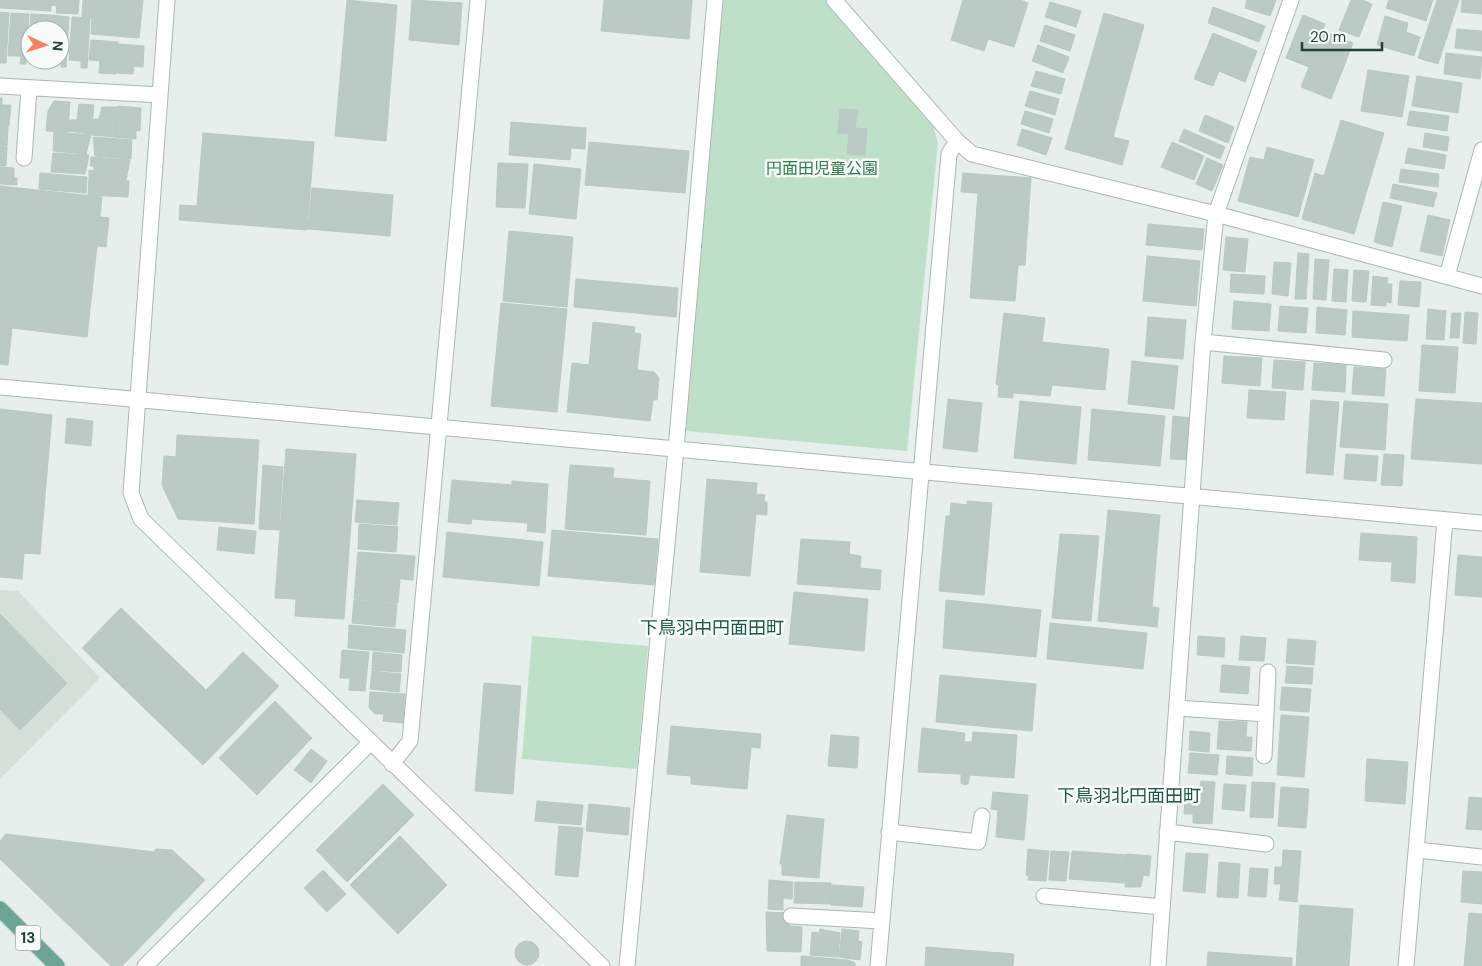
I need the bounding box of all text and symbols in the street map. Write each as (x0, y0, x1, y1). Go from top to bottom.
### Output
north arrow (20, 20, 70, 70)
scale bar (1302, 20, 1382, 52)
text: 20 m (1310, 27, 1346, 47)
text: N (49, 40, 67, 52)
park label: 円面田児童公園 (766, 158, 878, 179)
district label: 下鳥羽中円面田町 (640, 616, 784, 640)
district label: 下鳥羽北円面田町 (1057, 784, 1201, 808)
road number: 13 (15, 926, 40, 950)

